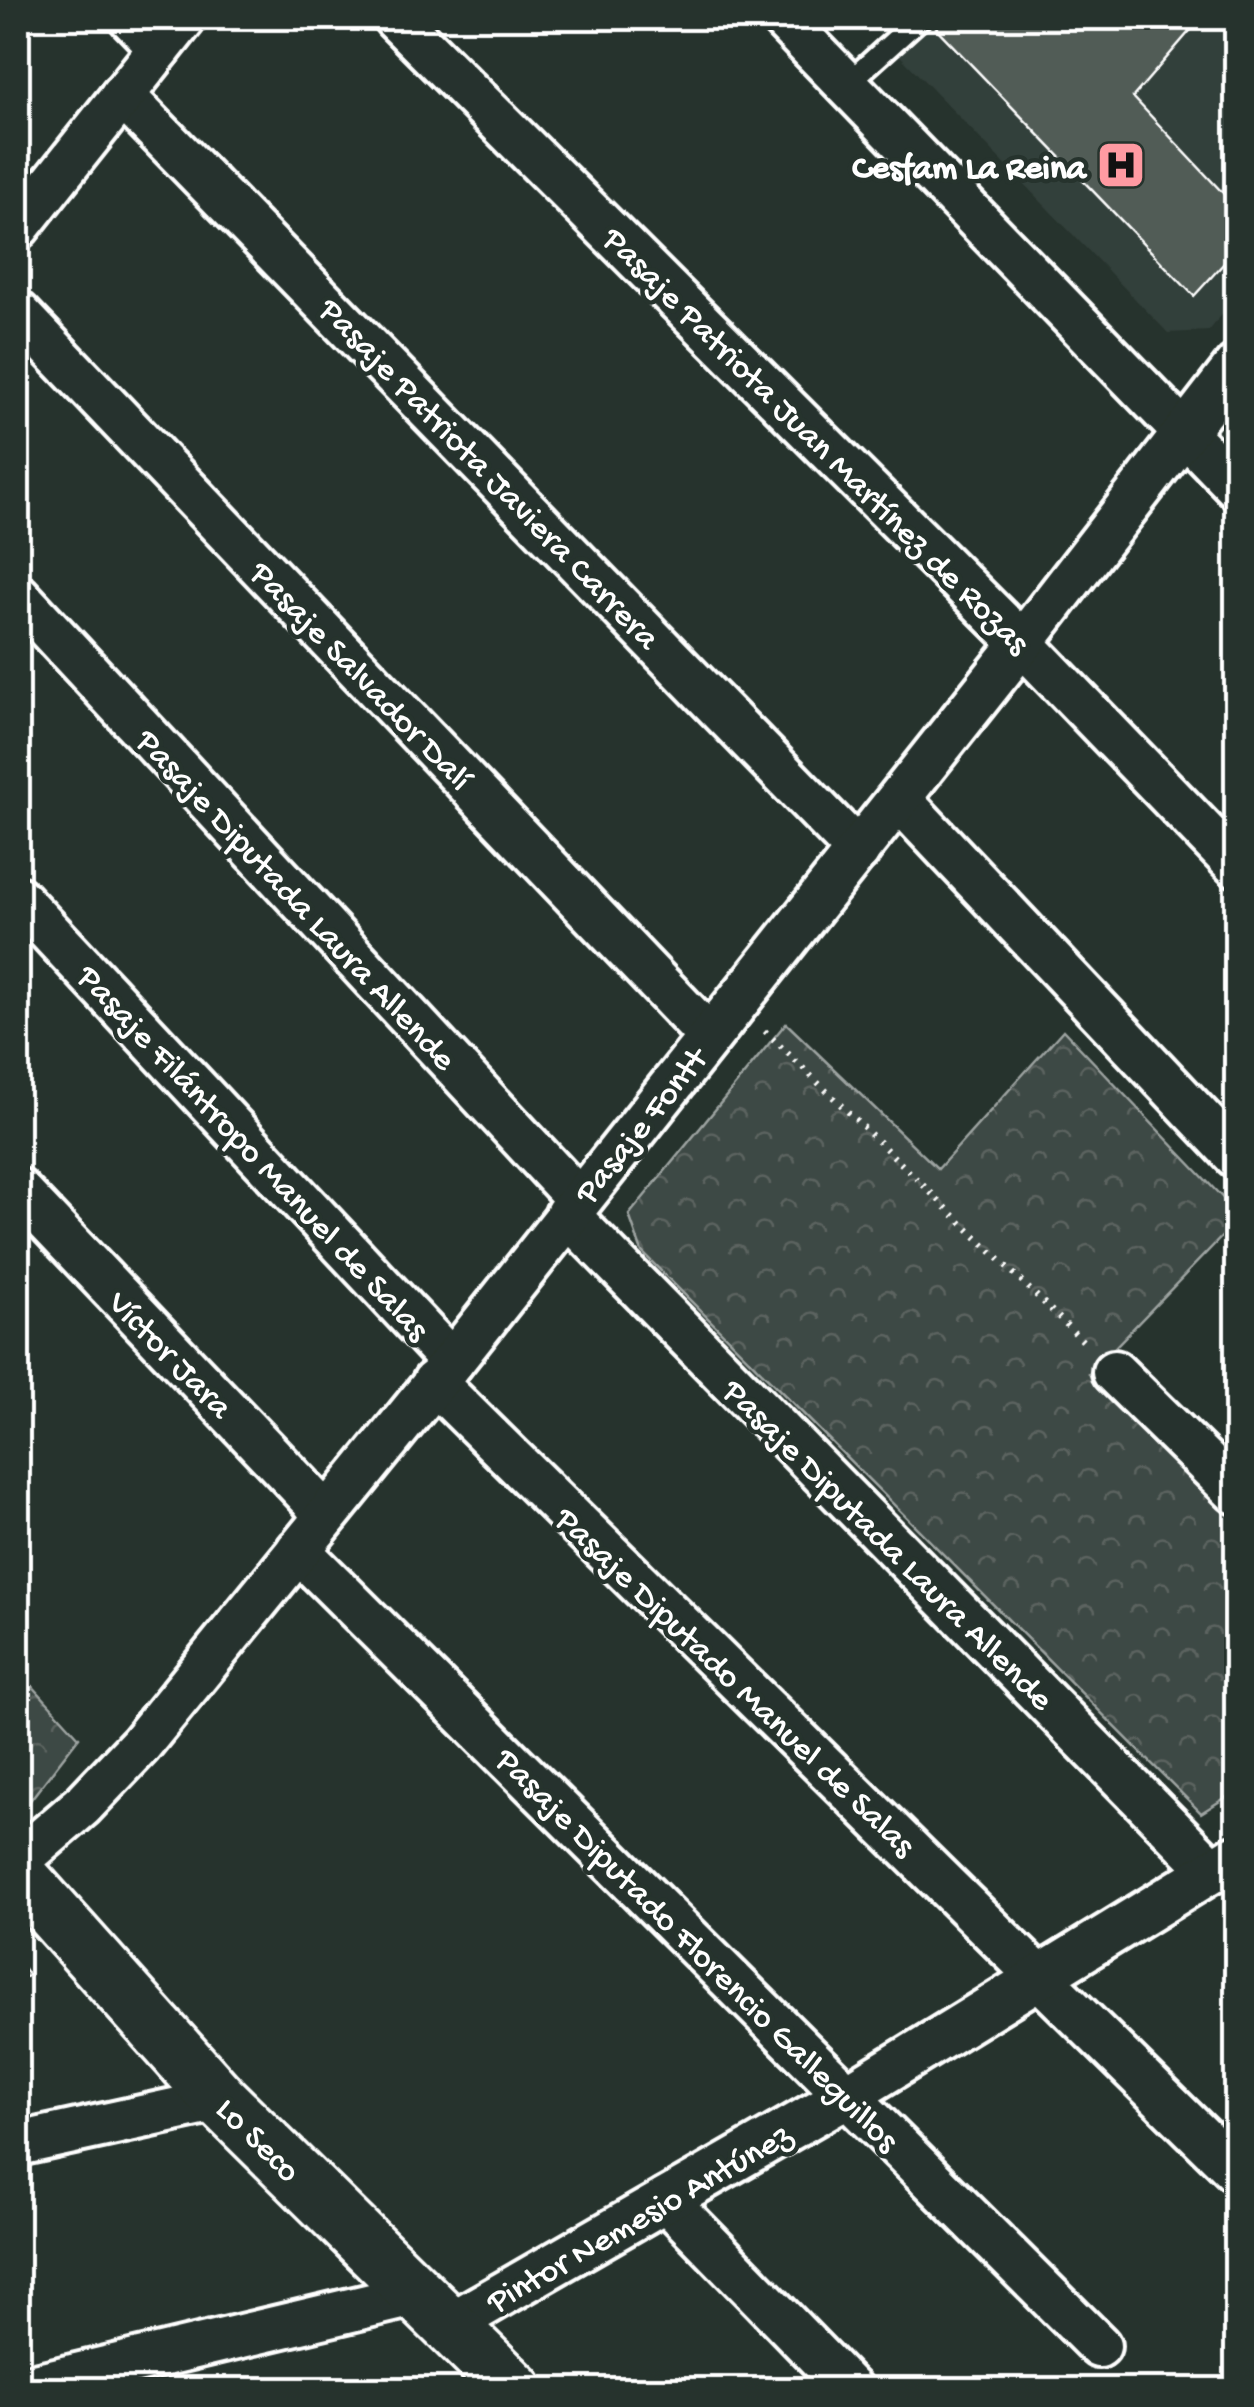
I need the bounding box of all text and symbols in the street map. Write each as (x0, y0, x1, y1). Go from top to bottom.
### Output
hospital icon: Cesfam La Reina (1095, 139, 1147, 191)
place label: Cesfam La Reina (852, 150, 1088, 191)
street label: Pasaje Patriota Juan Martínez de Rozas (591, 220, 1037, 666)
street label: Pasaje Patriota Javiera Carrera (307, 291, 667, 661)
street label: Pasaje Salvador Dalí (238, 554, 480, 802)
street label: Pasaje Diputada Laura Allende (124, 722, 464, 1082)
street label: Pasaje Filántropo Manuel de Salas (65, 958, 437, 1352)
street label: Pasaje Fontt (567, 1039, 720, 1215)
street label: Víctor Jara (96, 1284, 240, 1430)
street label: Pasaje Diputada Laura Allende (711, 1372, 1061, 1722)
street label: Pasaje Diputado Manuel de Salas (544, 1500, 923, 1868)
street label: Pasaje Diputado Florencio Galleguillos (484, 1741, 906, 2163)
street label: Lo Seco (205, 2091, 307, 2193)
street label: Pintor Nemesio Antúnez (480, 2116, 802, 2325)

